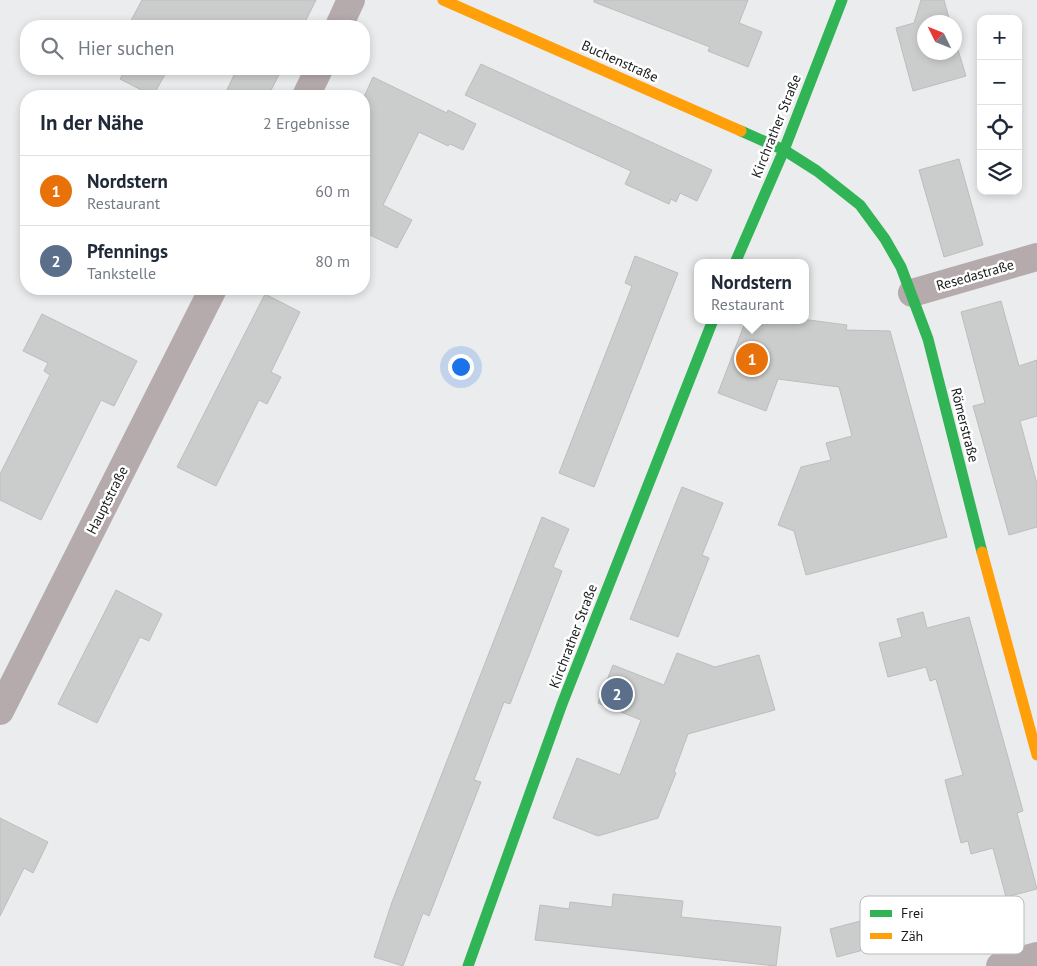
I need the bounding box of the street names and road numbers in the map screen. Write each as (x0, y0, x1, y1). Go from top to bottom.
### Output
street label: Buchenstraße (579, 36, 661, 86)
street label: Kirchrather Straße (747, 72, 805, 180)
street label: Resedastraße (934, 255, 1016, 295)
street label: Römerstraße (947, 386, 983, 464)
street label: Hauptstraße (82, 463, 132, 537)
street label: Kirchrather Straße (545, 581, 601, 691)

